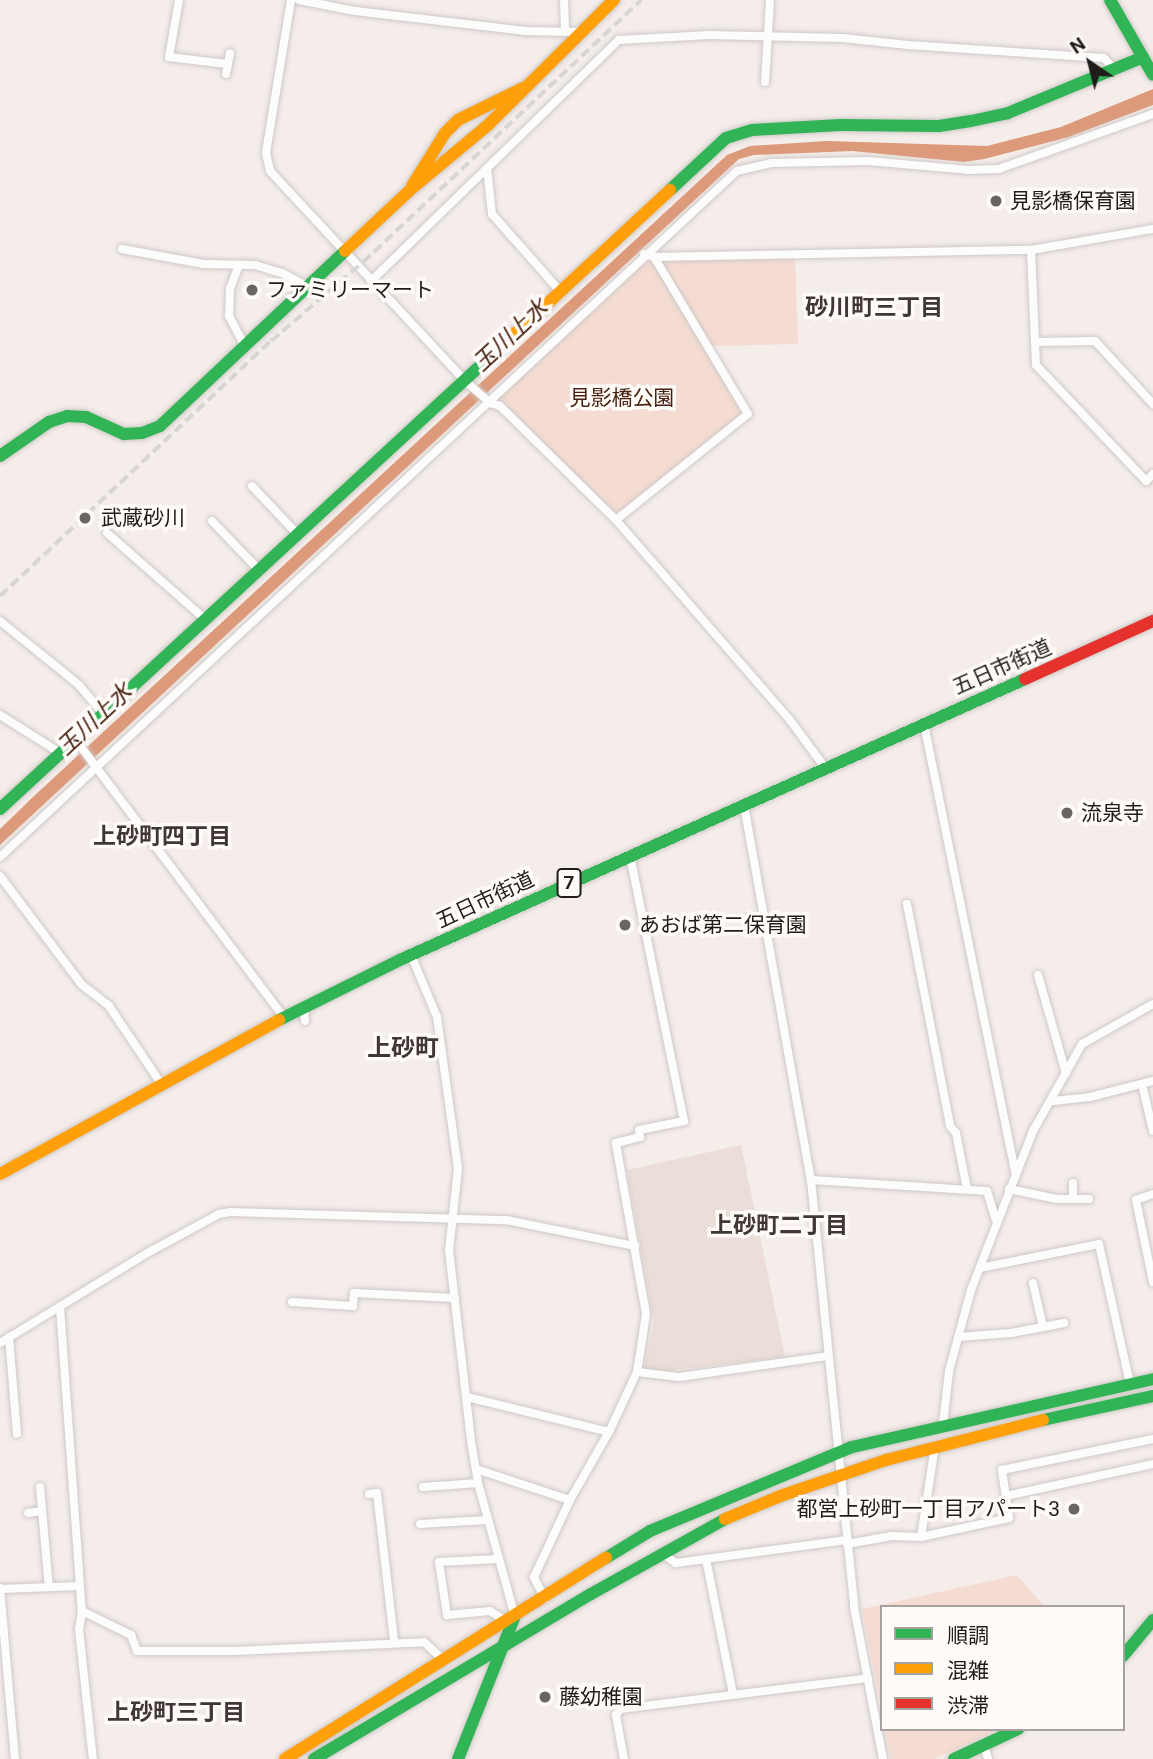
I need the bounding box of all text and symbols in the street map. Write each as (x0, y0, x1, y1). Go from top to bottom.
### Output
north arrow (1055, 28, 1125, 98)
text: N (1066, 32, 1090, 59)
place label: 見影橋保育園 (1010, 188, 1136, 214)
marker: 見影橋保育園 (988, 193, 1004, 209)
place label: ファミリーマート (266, 277, 434, 303)
marker: ファミリーマート (244, 282, 260, 298)
district label: 砂川町三丁目 (805, 294, 943, 322)
water label: 玉川上水 (468, 295, 554, 377)
park label: 見影橋公園 (570, 385, 674, 411)
place label: 武蔵砂川 (101, 505, 185, 531)
marker: 武蔵砂川 (75, 508, 95, 528)
street label: 五日市街道 (949, 634, 1055, 700)
water label: 玉川上水 (52, 679, 138, 761)
place label: 流泉寺 (1081, 800, 1144, 826)
marker: 流泉寺 (1059, 805, 1075, 821)
district label: 上砂町四丁目 (93, 823, 231, 851)
street label: 五日市街道 (432, 866, 538, 934)
road number: 7 (555, 868, 583, 898)
place label: あおば第二保育園 (639, 912, 807, 938)
marker: あおば第二保育園 (617, 917, 633, 933)
district label: 上砂町 (367, 1035, 439, 1063)
district label: 上砂町二丁目 (710, 1212, 848, 1240)
place label: 都営上砂町一丁目アパート3 (796, 1496, 1060, 1522)
marker: 都営上砂町一丁目アパート3 (1066, 1501, 1082, 1517)
legend (880, 1605, 1125, 1731)
text: 順調 (947, 1624, 989, 1648)
text: 混雑 (947, 1659, 989, 1683)
place label: 藤幼稚園 (559, 1684, 643, 1710)
marker: 藤幼稚園 (537, 1689, 553, 1705)
text: 渋滞 (947, 1694, 989, 1718)
district label: 上砂町三丁目 (107, 1699, 245, 1727)

